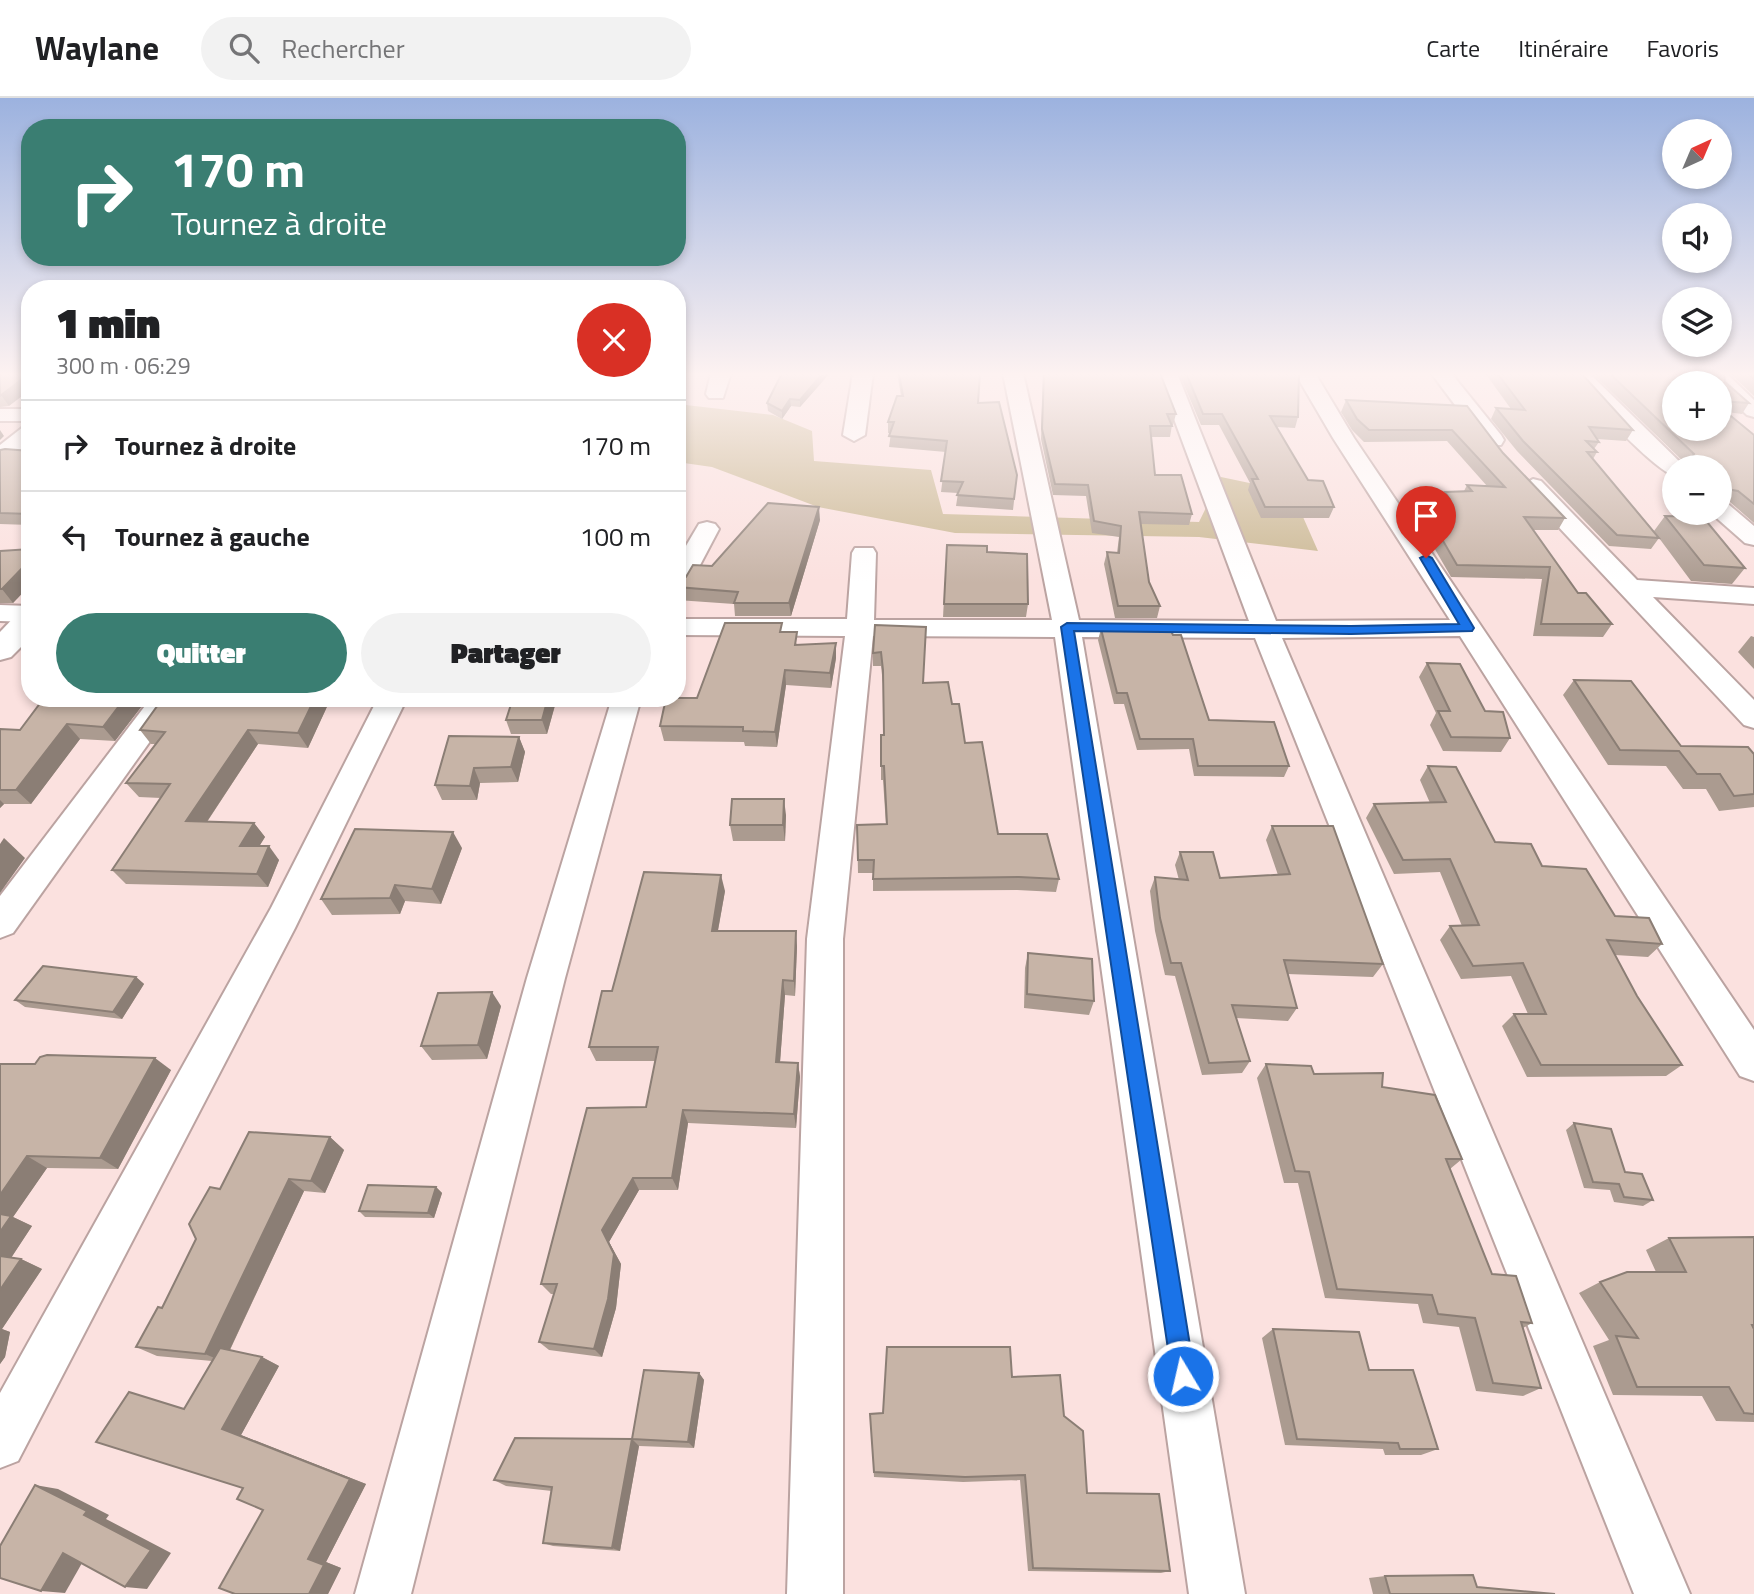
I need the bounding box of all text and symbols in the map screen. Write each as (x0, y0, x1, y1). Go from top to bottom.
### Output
search box (201, 17, 691, 80)
text: Waylane (35, 23, 159, 73)
icon: search (225, 29, 263, 67)
text: Rechercher (281, 29, 405, 68)
text: Carte (1426, 30, 1480, 66)
text: Itinéraire (1518, 30, 1609, 66)
text: Favoris (1647, 30, 1719, 66)
north arrow (1662, 119, 1732, 189)
map controls (1662, 119, 1732, 525)
text: 170 m (171, 131, 305, 206)
icon: right (56, 147, 147, 238)
text: Tournez à droite (171, 199, 387, 247)
button: sound (1662, 203, 1732, 273)
button: layers (1662, 287, 1732, 357)
text: 1 min (56, 290, 160, 354)
button: close (577, 303, 651, 377)
text: 300 m · 06:29 (56, 348, 191, 383)
button: + (1662, 371, 1732, 441)
text: Tournez à droite (115, 426, 296, 465)
text: 170 m (580, 426, 651, 465)
icon: right (56, 427, 94, 465)
button: − (1662, 455, 1732, 525)
pin (1396, 486, 1456, 558)
icon: arrive (1407, 497, 1445, 535)
text: Tournez à gauche (115, 517, 310, 556)
text: 100 m (580, 517, 651, 556)
icon: left (56, 518, 94, 556)
button: Quitter (56, 613, 347, 693)
button: Partager (361, 613, 651, 693)
position arrow (1146, 1339, 1220, 1413)

